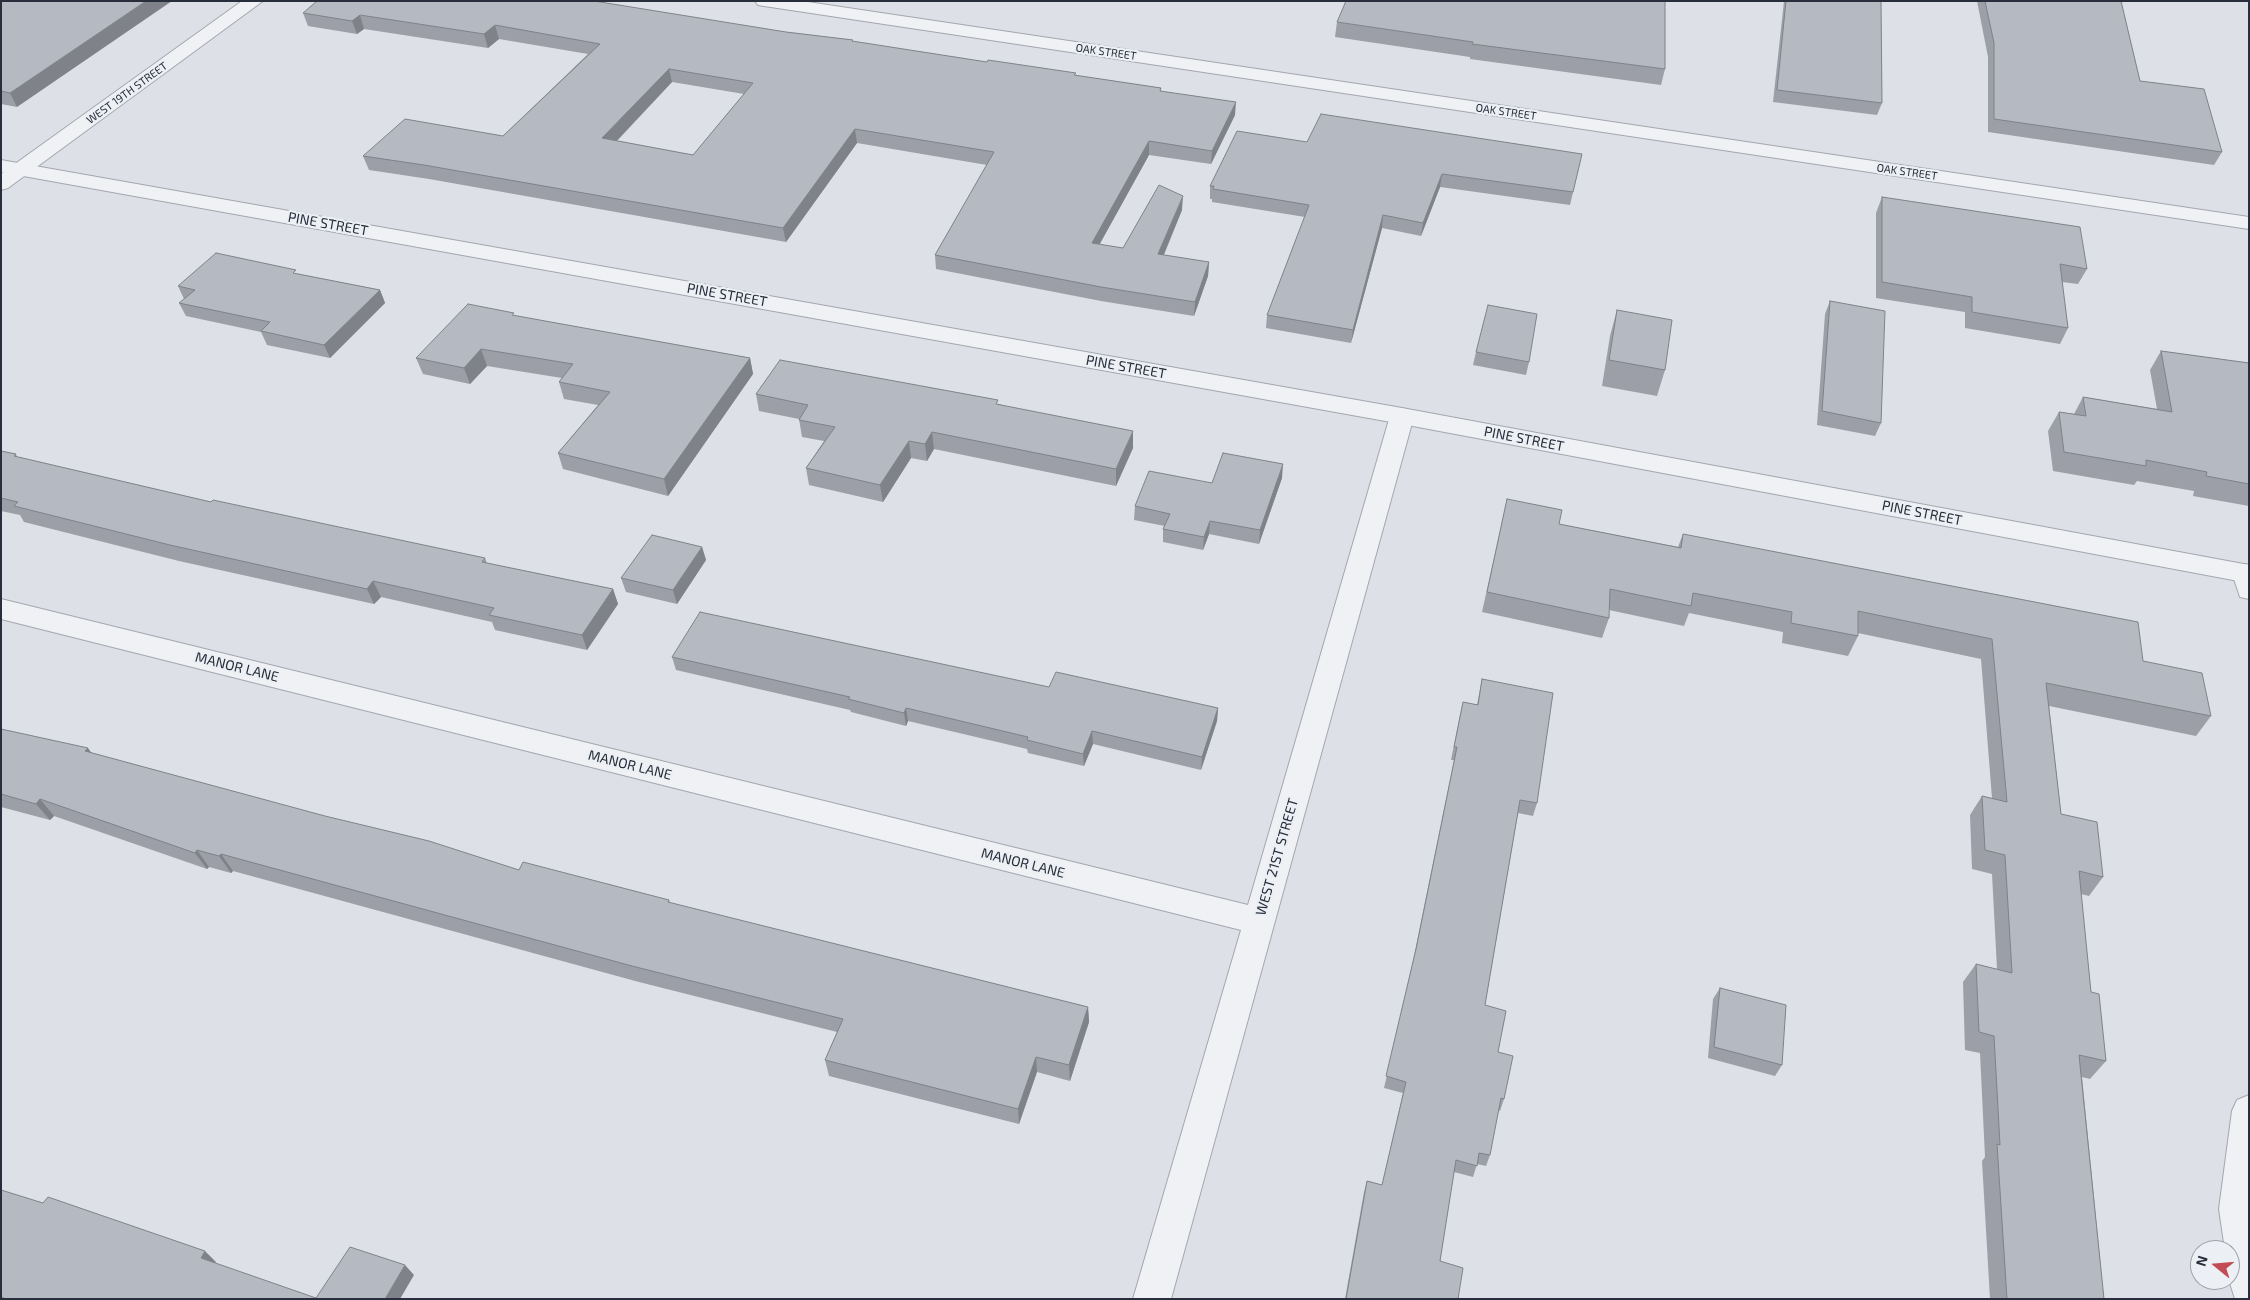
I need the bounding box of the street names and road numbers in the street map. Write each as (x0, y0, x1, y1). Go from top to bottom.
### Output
street label: OAK STREET (1075, 41, 1137, 63)
street label: WEST 19TH STREET (84, 59, 170, 127)
street label: OAK STREET (1475, 101, 1537, 123)
street label: OAK STREET (1876, 161, 1938, 183)
street label: PINE STREET (287, 209, 369, 239)
street label: PINE STREET (686, 280, 768, 310)
street label: PINE STREET (1085, 352, 1167, 382)
street label: PINE STREET (1483, 423, 1565, 455)
street label: PINE STREET (1881, 497, 1963, 529)
street label: MANOR LANE (193, 648, 281, 686)
street label: MANOR LANE (586, 746, 674, 784)
street label: WEST 21ST STREET (1252, 796, 1302, 918)
street label: MANOR LANE (979, 844, 1067, 882)

